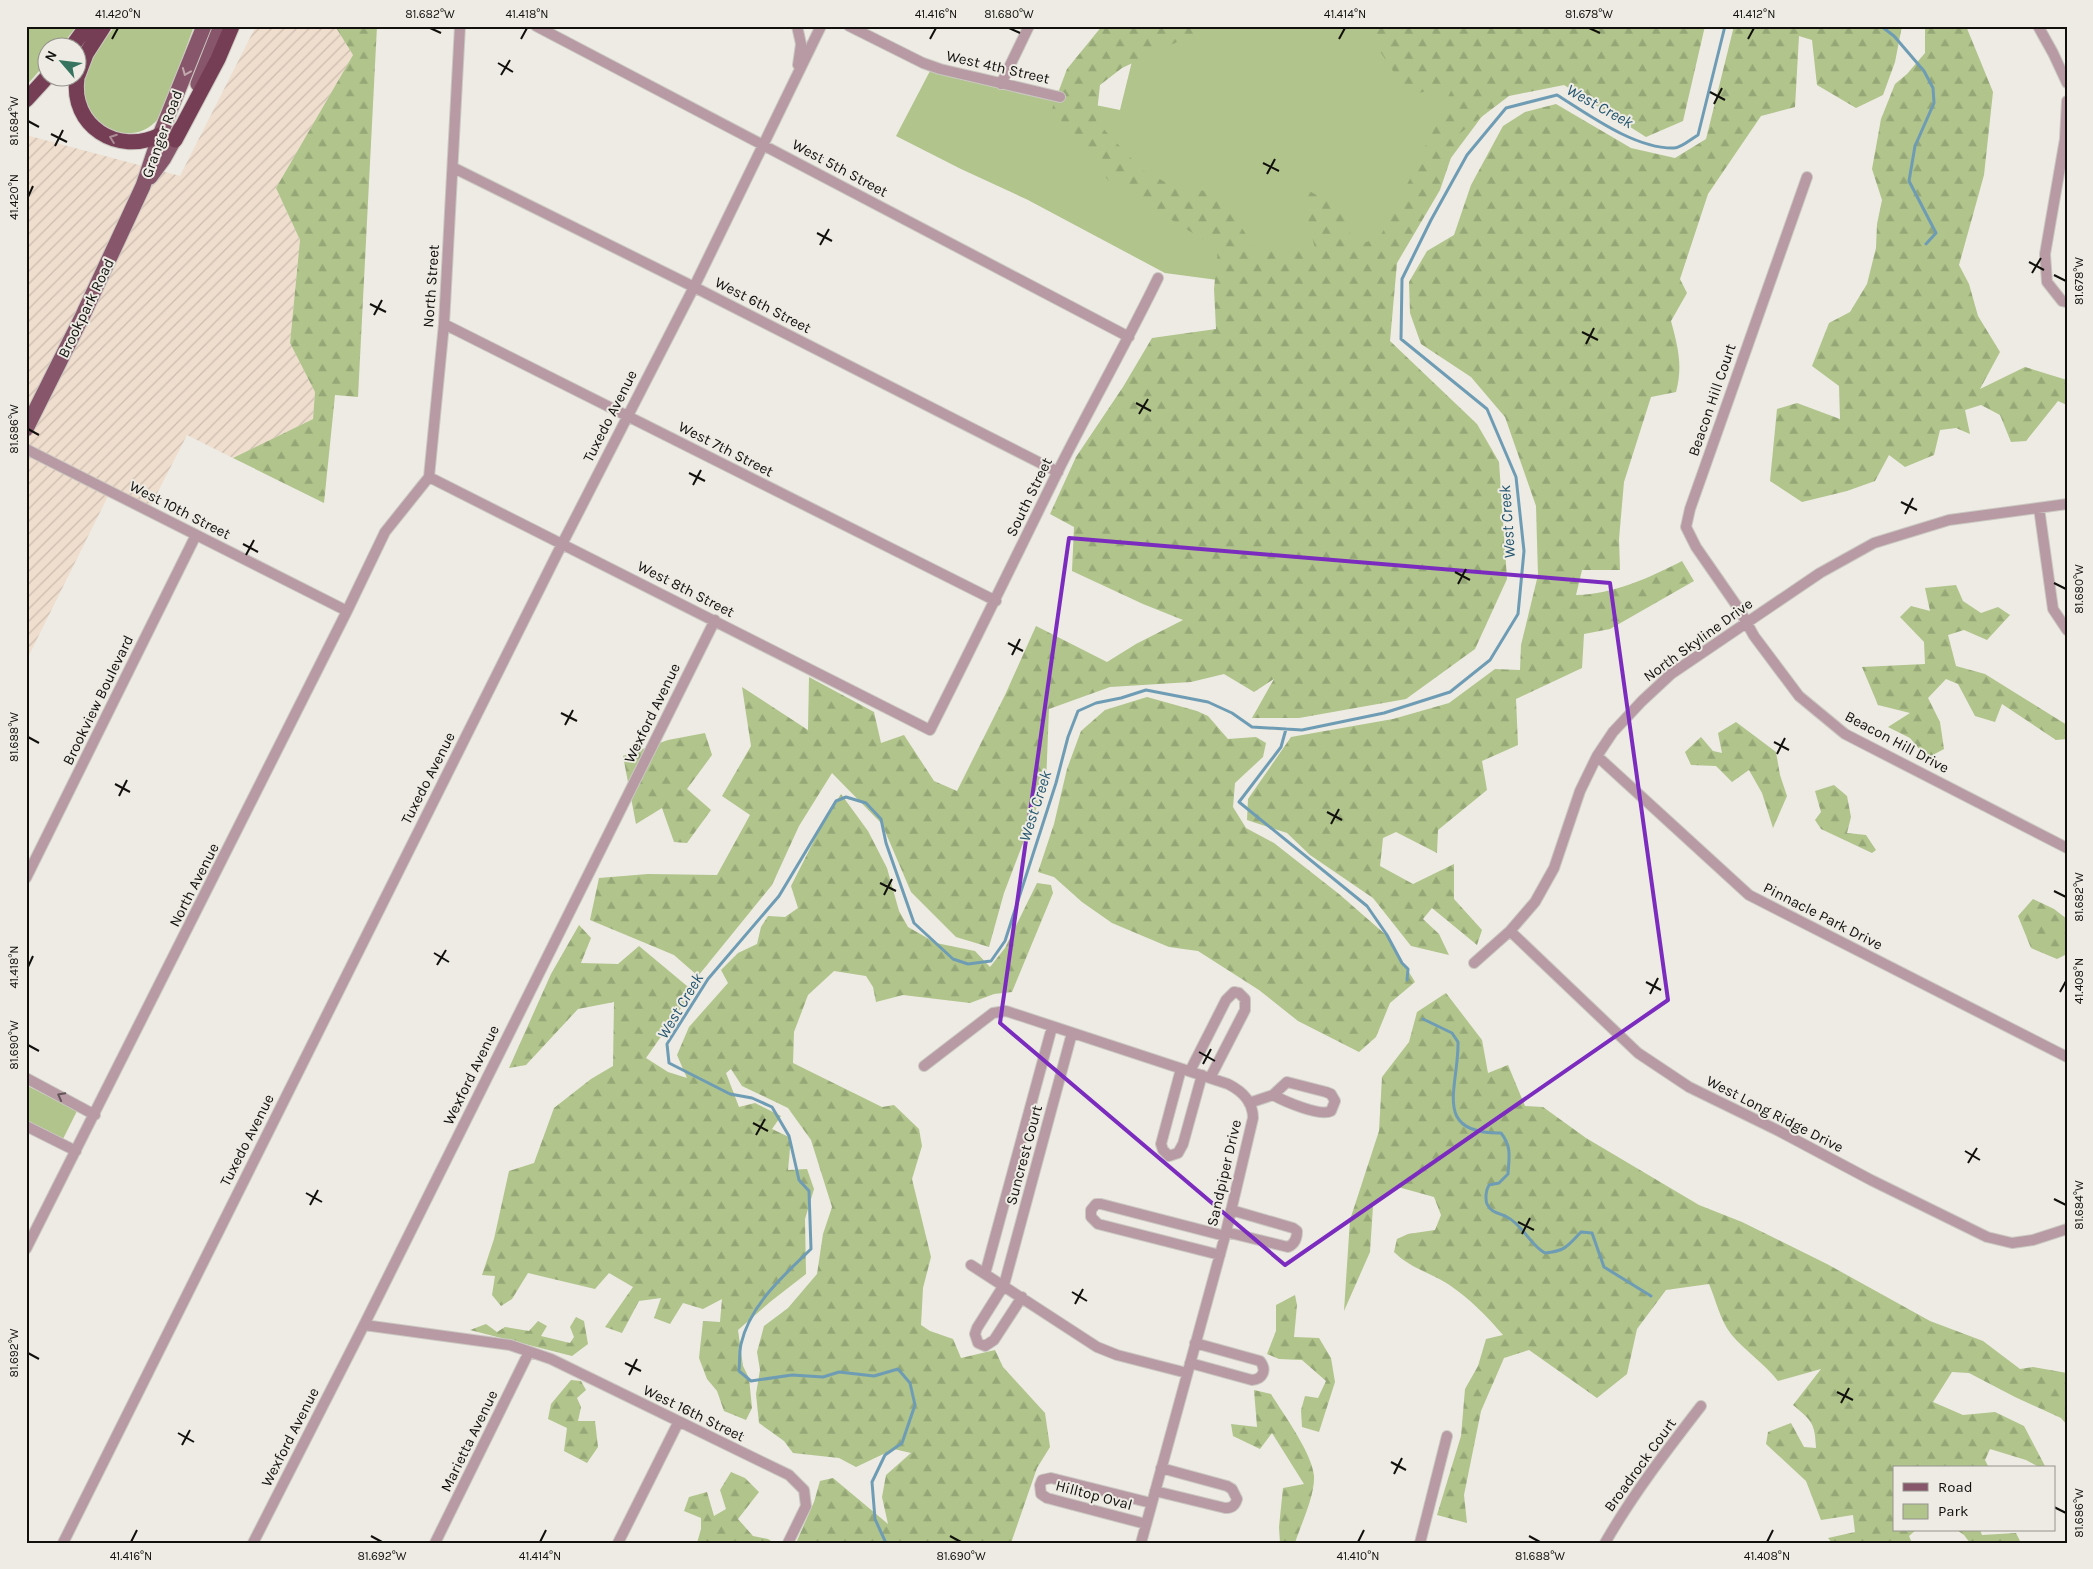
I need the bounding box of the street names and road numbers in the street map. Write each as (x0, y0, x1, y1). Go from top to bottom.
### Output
street label: West 4th Street (945, 46, 1052, 88)
street label: Granger Road (138, 88, 186, 180)
street label: West 5th Street (789, 135, 891, 201)
street label: North Street (419, 243, 443, 328)
street label: Brookpark Road (54, 255, 118, 361)
street label: West 6th Street (712, 273, 815, 337)
street label: Beacon Hill Court (1684, 341, 1740, 459)
street label: Tuxedo Avenue (579, 367, 641, 465)
street label: West 7th Street (675, 417, 777, 481)
street label: South Street (1002, 454, 1056, 539)
street label: West 10th Street (126, 477, 234, 543)
street label: West 8th Street (635, 557, 738, 621)
street label: North Skyline Drive (1640, 594, 1756, 686)
street label: Brookview Boulevard (59, 632, 137, 768)
street label: Wexford Avenue (620, 660, 684, 766)
street label: Beacon Hill Drive (1842, 707, 1952, 777)
street label: Tuxedo Avenue (397, 729, 459, 827)
street label: North Avenue (165, 840, 223, 930)
street label: Pinnacle Park Drive (1760, 878, 1886, 954)
street label: Wexford Avenue (439, 1022, 503, 1128)
street label: West Long Ridge Drive (1703, 1072, 1847, 1156)
street label: Tuxedo Avenue (216, 1091, 278, 1189)
street label: Suncrest Court (1002, 1103, 1046, 1207)
street label: Sandpiper Drive (1203, 1118, 1245, 1228)
street label: West 16th Street (640, 1381, 748, 1446)
street label: Wexford Avenue (257, 1384, 323, 1490)
street label: Marietta Avenue (437, 1387, 501, 1495)
street label: Broadrock Court (1600, 1415, 1680, 1515)
street label: Hilltop Oval (1054, 1476, 1134, 1514)

